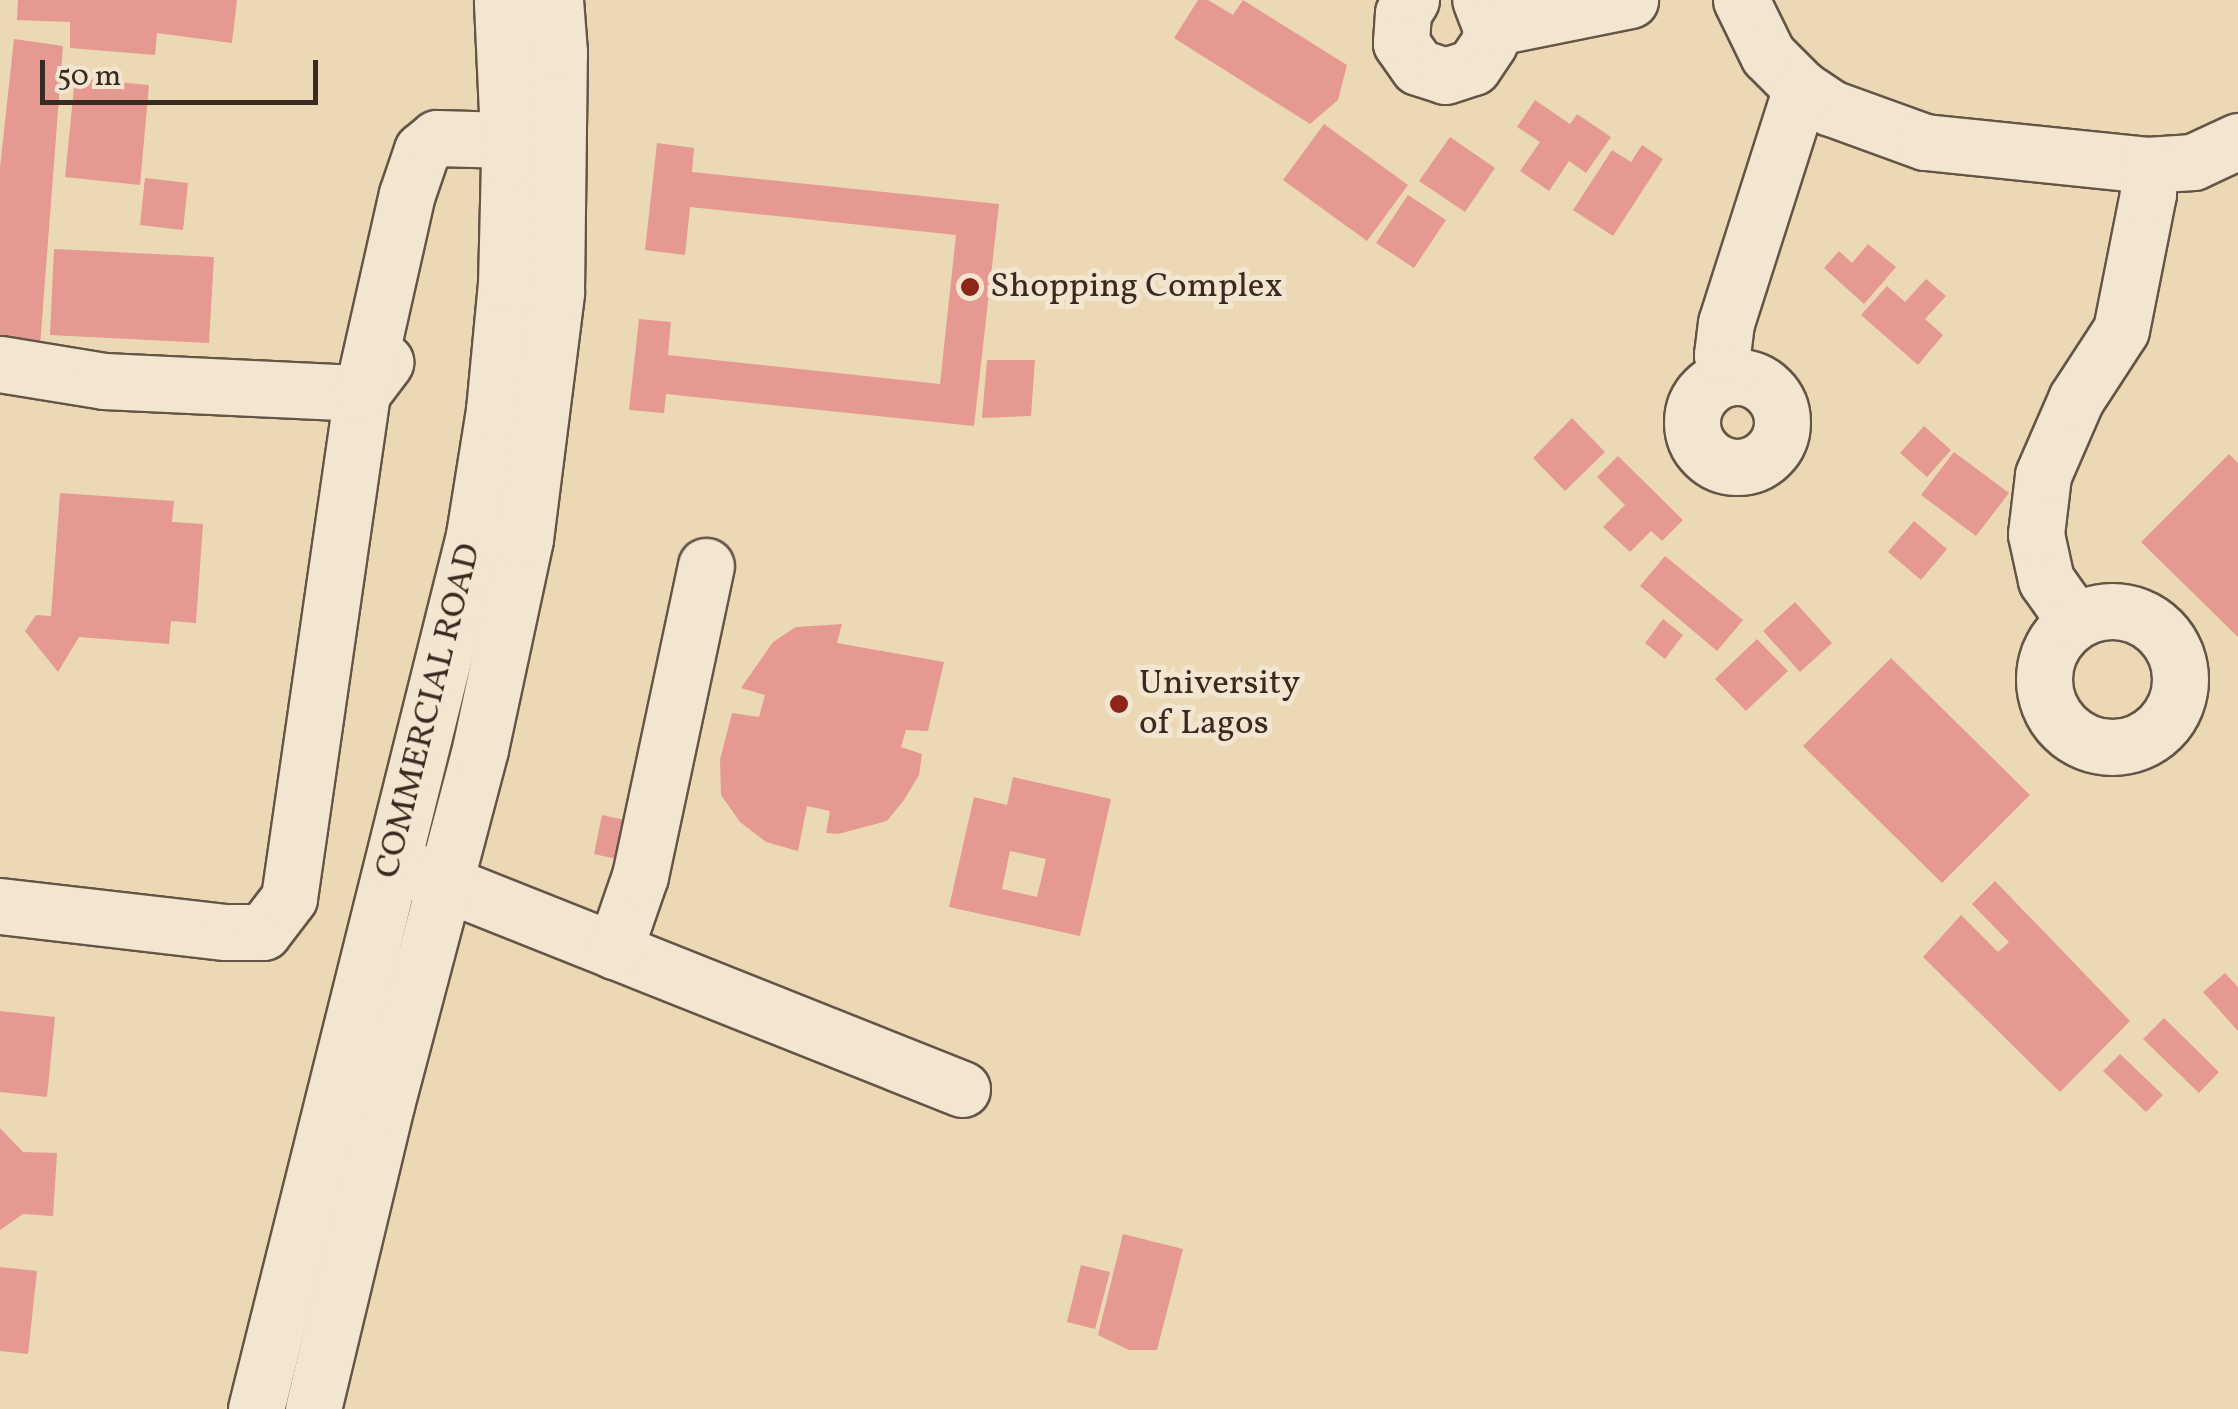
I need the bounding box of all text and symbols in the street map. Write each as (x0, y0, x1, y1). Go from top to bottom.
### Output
scale bar (45, 40, 322, 102)
text: 50 m (57, 56, 121, 98)
place label: Shopping Complex (990, 266, 1283, 308)
marker: Shopping Complex (959, 276, 981, 298)
street label: COMMERCIAL ROAD (367, 539, 491, 883)
place label: University of Lagos (1139, 663, 1300, 745)
marker: University of Lagos (1108, 693, 1130, 715)

